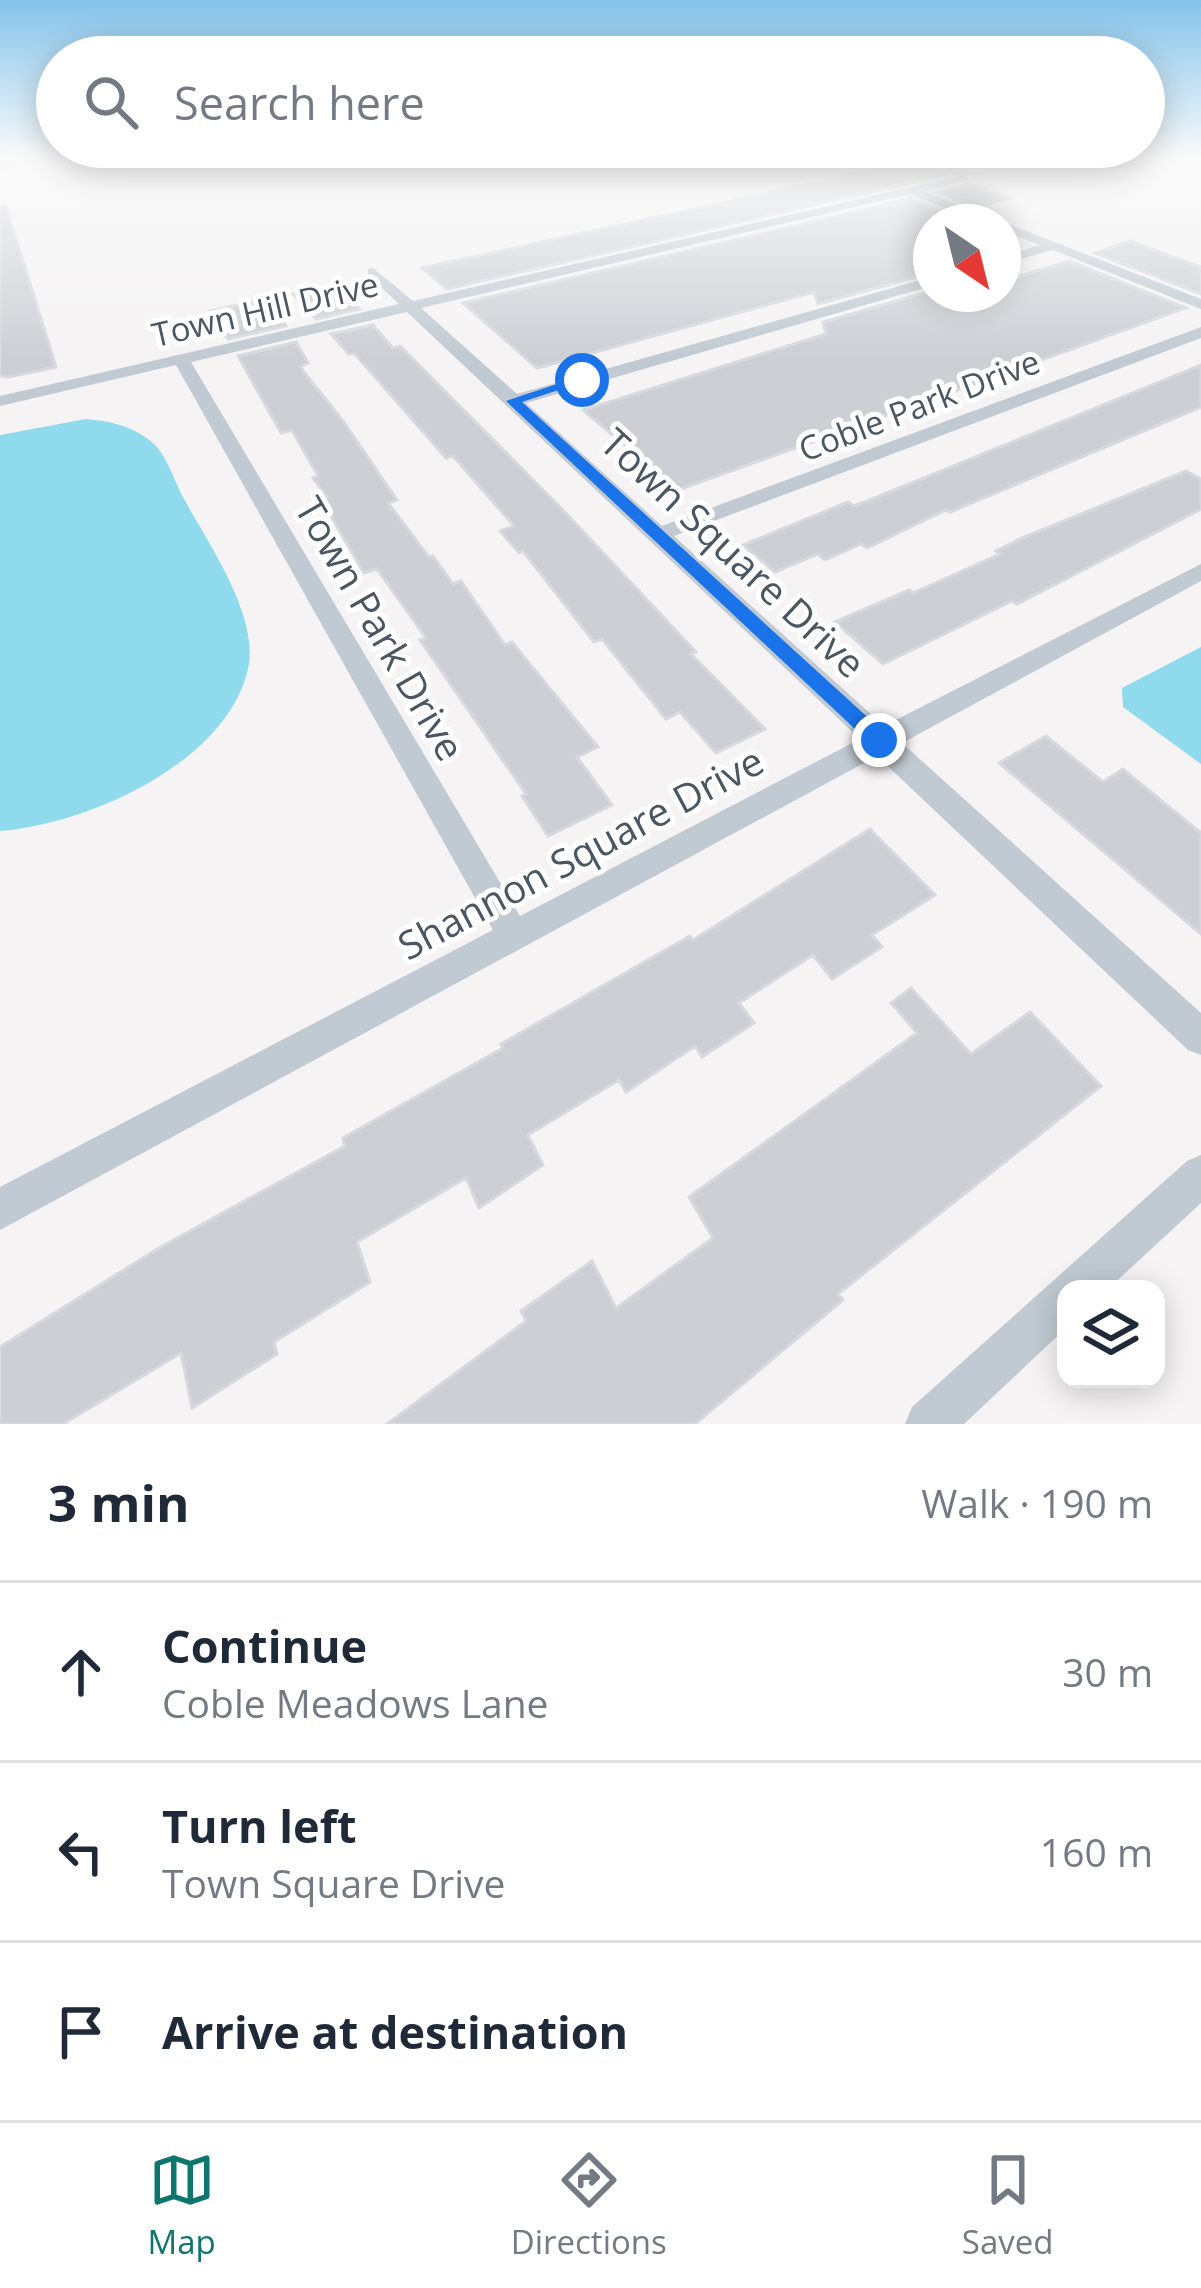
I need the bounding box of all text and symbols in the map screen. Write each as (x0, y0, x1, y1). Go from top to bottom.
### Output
search box (36, 36, 1165, 168)
icon: search (78, 69, 144, 135)
text: Search here (174, 72, 425, 133)
north arrow (913, 204, 1021, 312)
street label: Town Hill Drive (147, 261, 383, 357)
street label: Coble Park Drive (792, 338, 1046, 472)
route start (555, 353, 609, 407)
street label: Town Square Drive (590, 415, 878, 689)
street label: Town Park Drive (284, 486, 478, 770)
route end (852, 713, 906, 767)
street label: Shannon Square Drive (388, 733, 772, 971)
map controls (1057, 1280, 1165, 1388)
button: layers (1057, 1280, 1165, 1388)
text: 3 min (48, 1467, 190, 1537)
text: Walk · 190 m (921, 1476, 1153, 1529)
text: Continue (162, 1615, 367, 1676)
icon: ahead (48, 1639, 114, 1705)
text: 30 m (1062, 1645, 1153, 1698)
text: Coble Meadows Lane (162, 1676, 549, 1729)
text: Turn left (162, 1795, 357, 1856)
icon: left (48, 1819, 114, 1885)
text: 160 m (1040, 1825, 1153, 1878)
text: Town Square Drive (162, 1856, 505, 1909)
icon: arrive (48, 1999, 114, 2065)
text: Arrive at destination (162, 2001, 628, 2062)
tab: Map (148, 2147, 216, 2264)
tab: Directions (511, 2147, 667, 2264)
tab: Saved (962, 2147, 1053, 2264)

